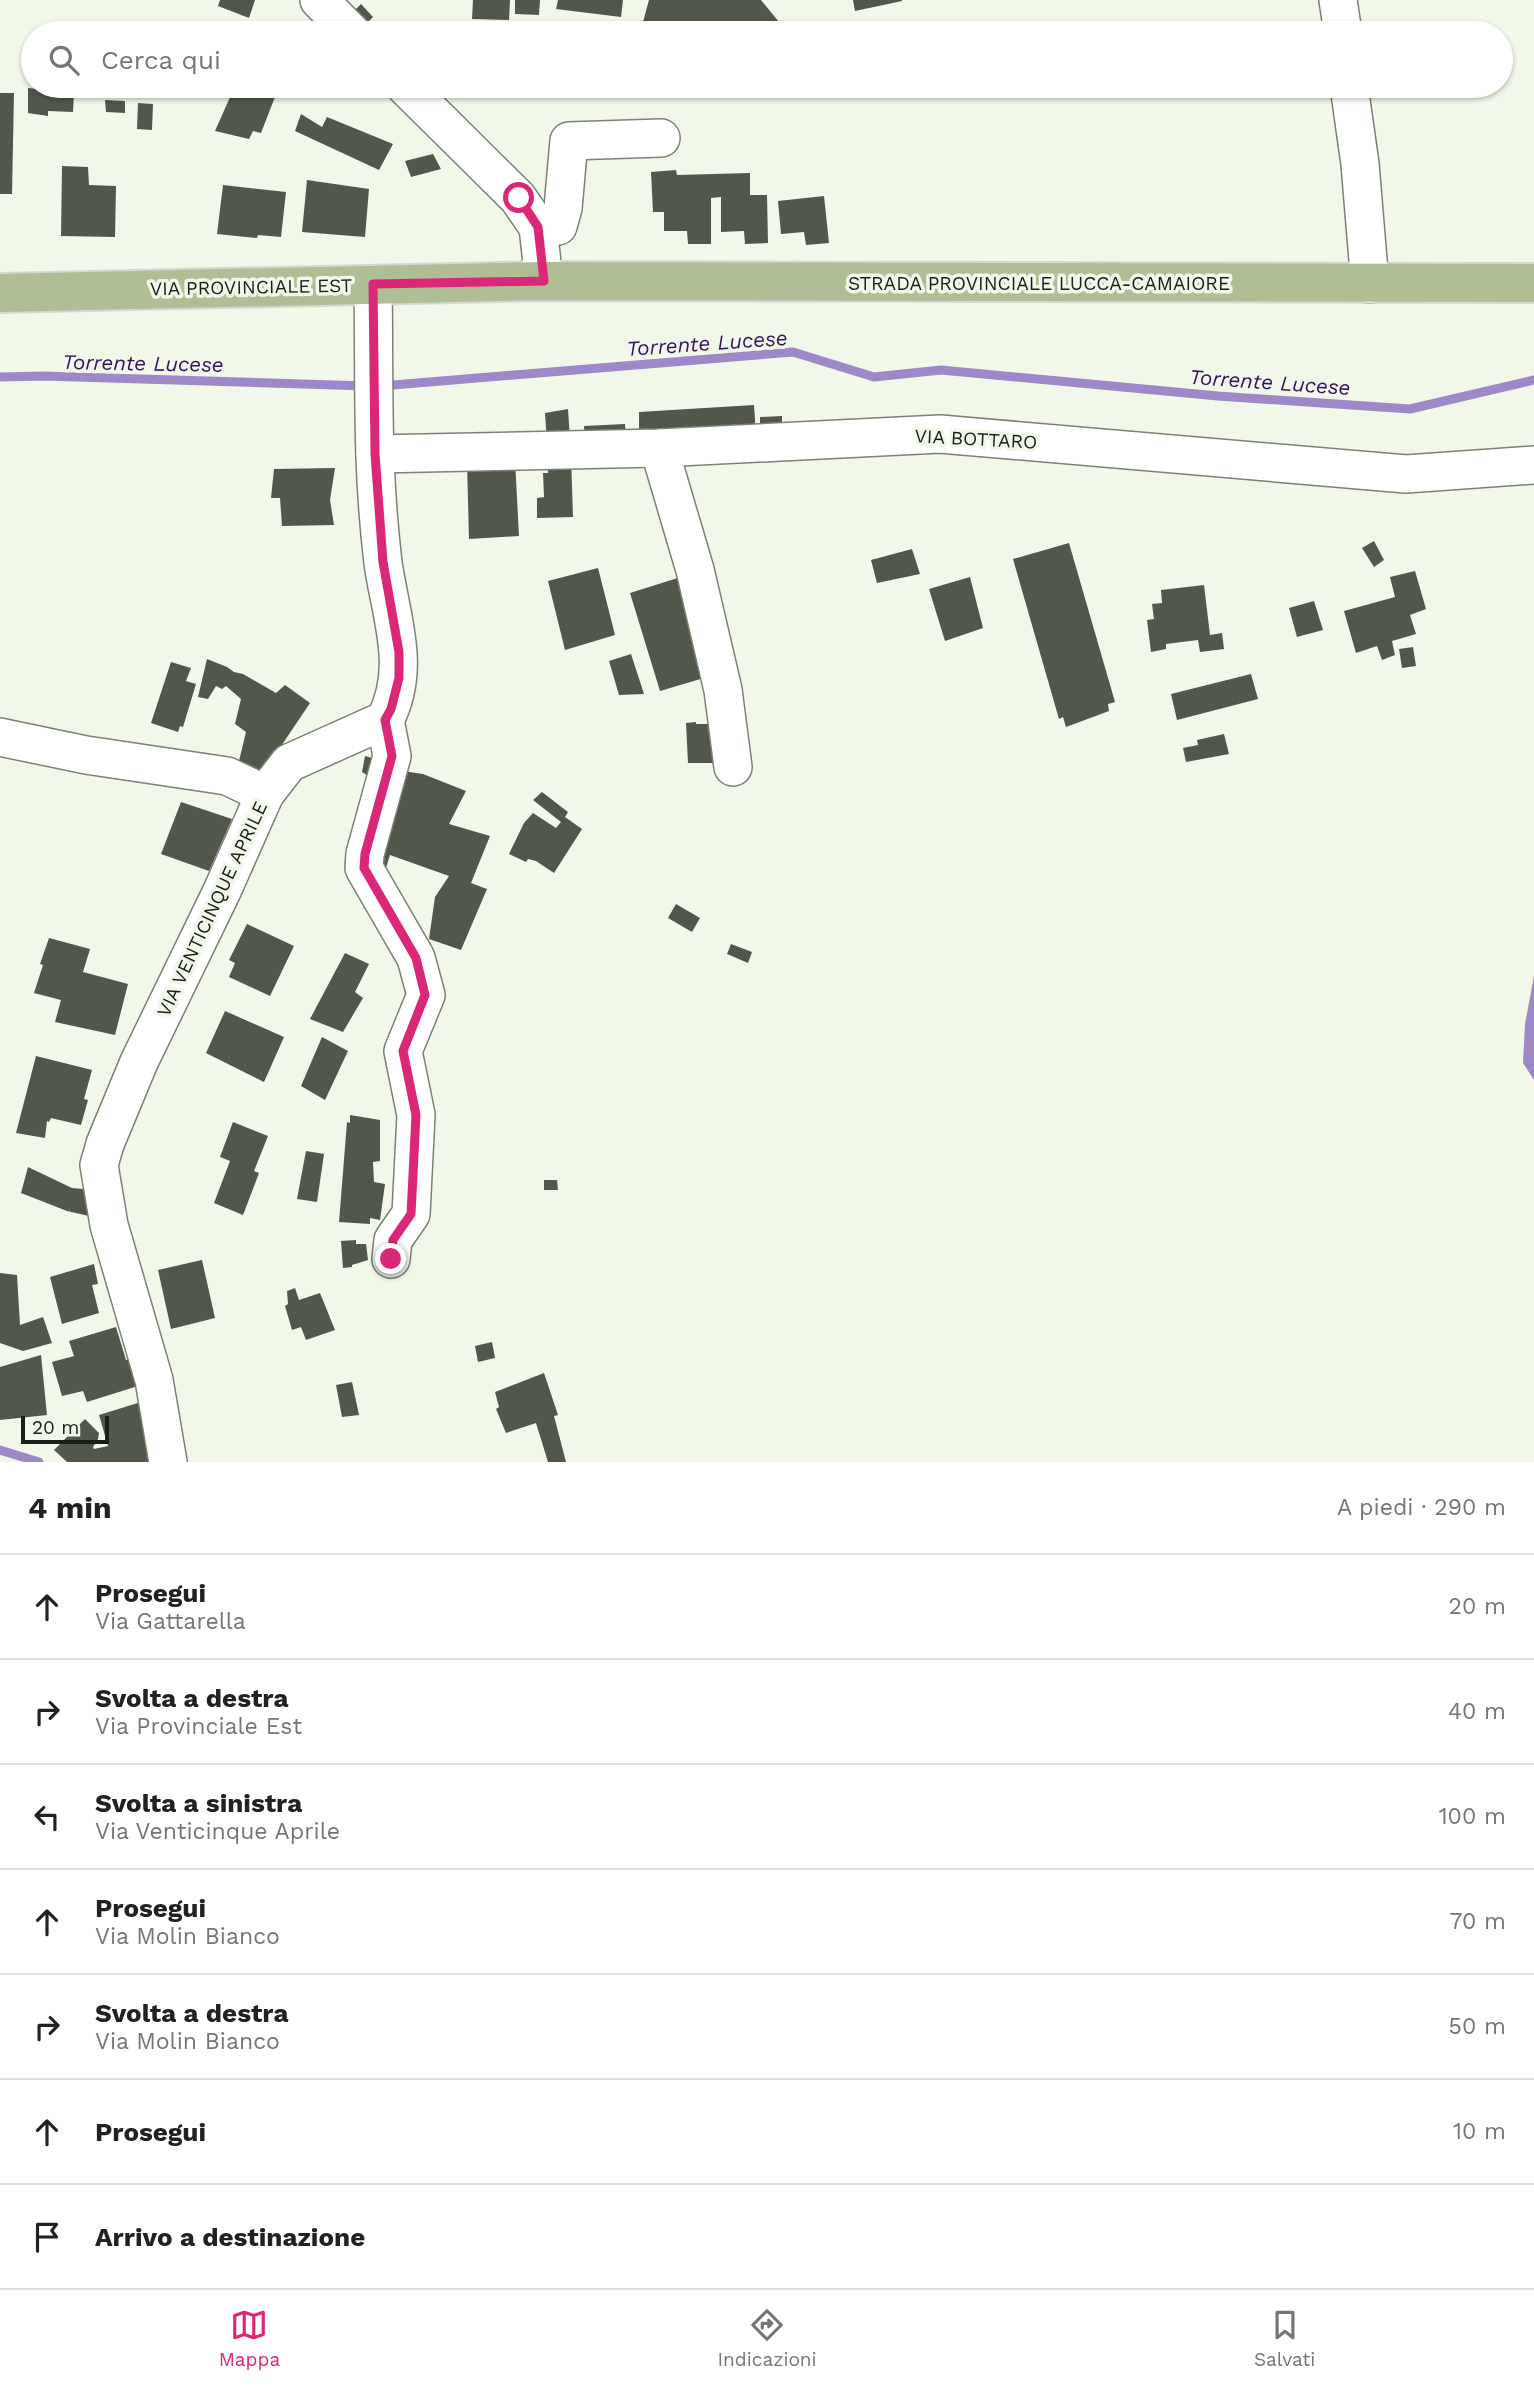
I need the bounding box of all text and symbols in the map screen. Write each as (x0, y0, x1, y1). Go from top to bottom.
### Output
search box (21, 21, 1513, 98)
icon: search (45, 41, 83, 79)
text: Cerca qui (101, 45, 221, 75)
route start (503, 182, 534, 213)
street label: STRADA PROVINCIALE LUCCA-CAMAIORE (848, 272, 1230, 295)
street label: VIA PROVINCIALE EST (150, 274, 352, 300)
water label: Torrente Lucese (626, 325, 788, 361)
water label: Torrente Lucese (62, 349, 224, 377)
water label: Torrente Lucese (1189, 364, 1351, 400)
street label: VIA BOTTARO (914, 424, 1038, 454)
street label: VIA VENTICINQUE APRILE (152, 798, 272, 1020)
route end (375, 1243, 406, 1274)
scale bar (21, 1413, 108, 1445)
text: 20 m (32, 1416, 79, 1439)
text: 4 min (28, 1490, 112, 1525)
text: A piedi · 290 m (1337, 1494, 1506, 1521)
text: Prosegui (95, 1578, 206, 1608)
icon: ahead (28, 1588, 66, 1626)
text: 20 m (1449, 1593, 1506, 1620)
text: Via Gattarella (95, 1608, 246, 1635)
text: Svolta a destra (95, 1683, 288, 1713)
icon: right (28, 1693, 66, 1731)
text: 40 m (1448, 1698, 1506, 1725)
text: Via Provinciale Est (95, 1713, 302, 1740)
text: Svolta a sinistra (95, 1788, 302, 1818)
icon: left (28, 1798, 66, 1836)
text: 100 m (1439, 1803, 1506, 1830)
text: Via Venticinque Aprile (95, 1818, 340, 1845)
text: Prosegui (95, 1893, 206, 1923)
icon: ahead (28, 1903, 66, 1941)
text: 70 m (1449, 1908, 1506, 1935)
text: Via Molin Bianco (95, 1923, 280, 1950)
text: Svolta a destra (95, 1998, 288, 2028)
icon: right (28, 2008, 66, 2046)
text: 50 m (1449, 2013, 1506, 2040)
text: Via Molin Bianco (95, 2028, 280, 2055)
icon: ahead (28, 2113, 66, 2151)
text: Prosegui (95, 2117, 206, 2147)
text: 10 m (1453, 2118, 1506, 2145)
icon: arrive (28, 2218, 66, 2256)
text: Arrivo a destinazione (95, 2222, 365, 2252)
tab: Mappa (219, 2306, 280, 2371)
tab: Indicazioni (718, 2306, 817, 2371)
tab: Salvati (1254, 2306, 1315, 2371)

